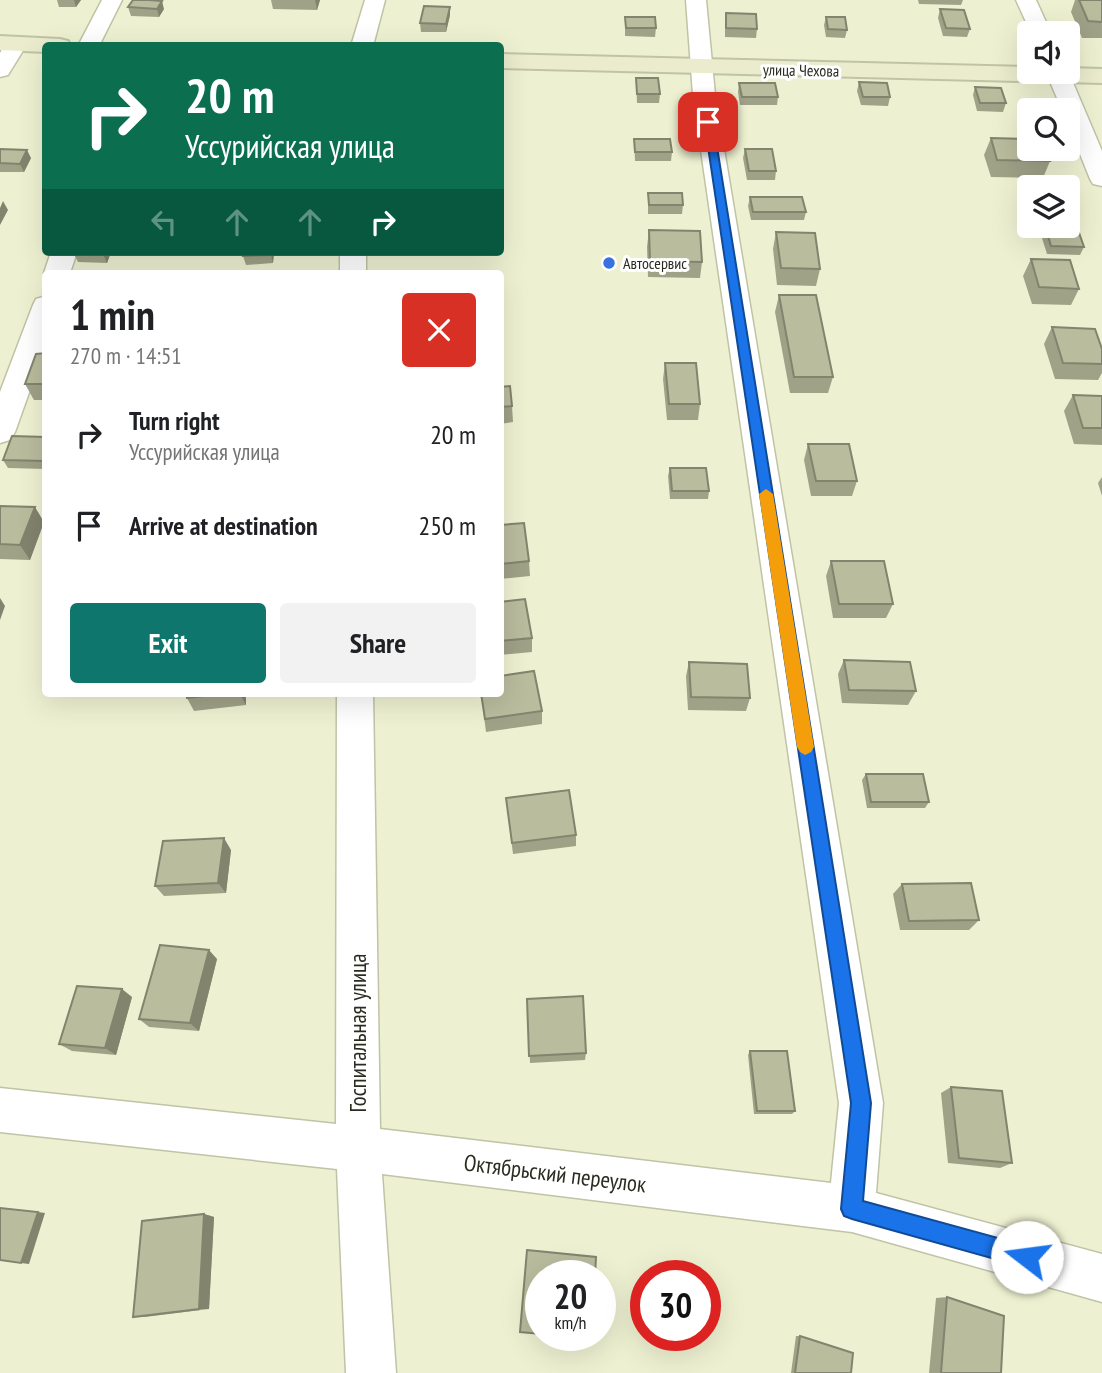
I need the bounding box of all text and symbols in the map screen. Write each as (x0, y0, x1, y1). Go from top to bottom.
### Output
map controls (1017, 21, 1080, 238)
button: sound (1017, 21, 1080, 84)
street label: улица Чехова (763, 59, 839, 81)
text: 20 m (185, 63, 274, 127)
icon: right (70, 70, 161, 161)
pin (678, 92, 738, 152)
button: search (1017, 98, 1080, 161)
icon: arrive (689, 103, 727, 141)
text: Уссурийская улица (185, 125, 395, 167)
button: layers (1017, 175, 1080, 238)
icon: left (145, 203, 183, 241)
icon: ahead (218, 203, 256, 241)
icon: ahead (291, 203, 329, 241)
icon: right (364, 203, 402, 241)
place label: Автосервис (623, 253, 687, 273)
marker: Автосервис (601, 255, 617, 271)
text: 1 min (70, 287, 155, 342)
button: close (402, 293, 476, 367)
text: 270 m · 14:51 (70, 341, 182, 370)
text: Turn right (129, 404, 220, 437)
icon: right (70, 416, 108, 454)
text: 20 m (430, 418, 476, 451)
text: Уссурийская улица (129, 437, 280, 466)
icon: arrive (70, 507, 108, 545)
text: Arrive at destination (129, 509, 318, 542)
text: 250 m (418, 509, 476, 542)
button: Exit (70, 603, 266, 683)
button: Share (280, 603, 476, 683)
street label: Госпитальная улица (343, 954, 372, 1112)
street label: Октябрьский переулок (462, 1147, 648, 1199)
position arrow (990, 1220, 1064, 1294)
speed limit sign: 30 (630, 1260, 721, 1351)
text: 20 (554, 1273, 587, 1319)
text: km/h (555, 1311, 586, 1334)

